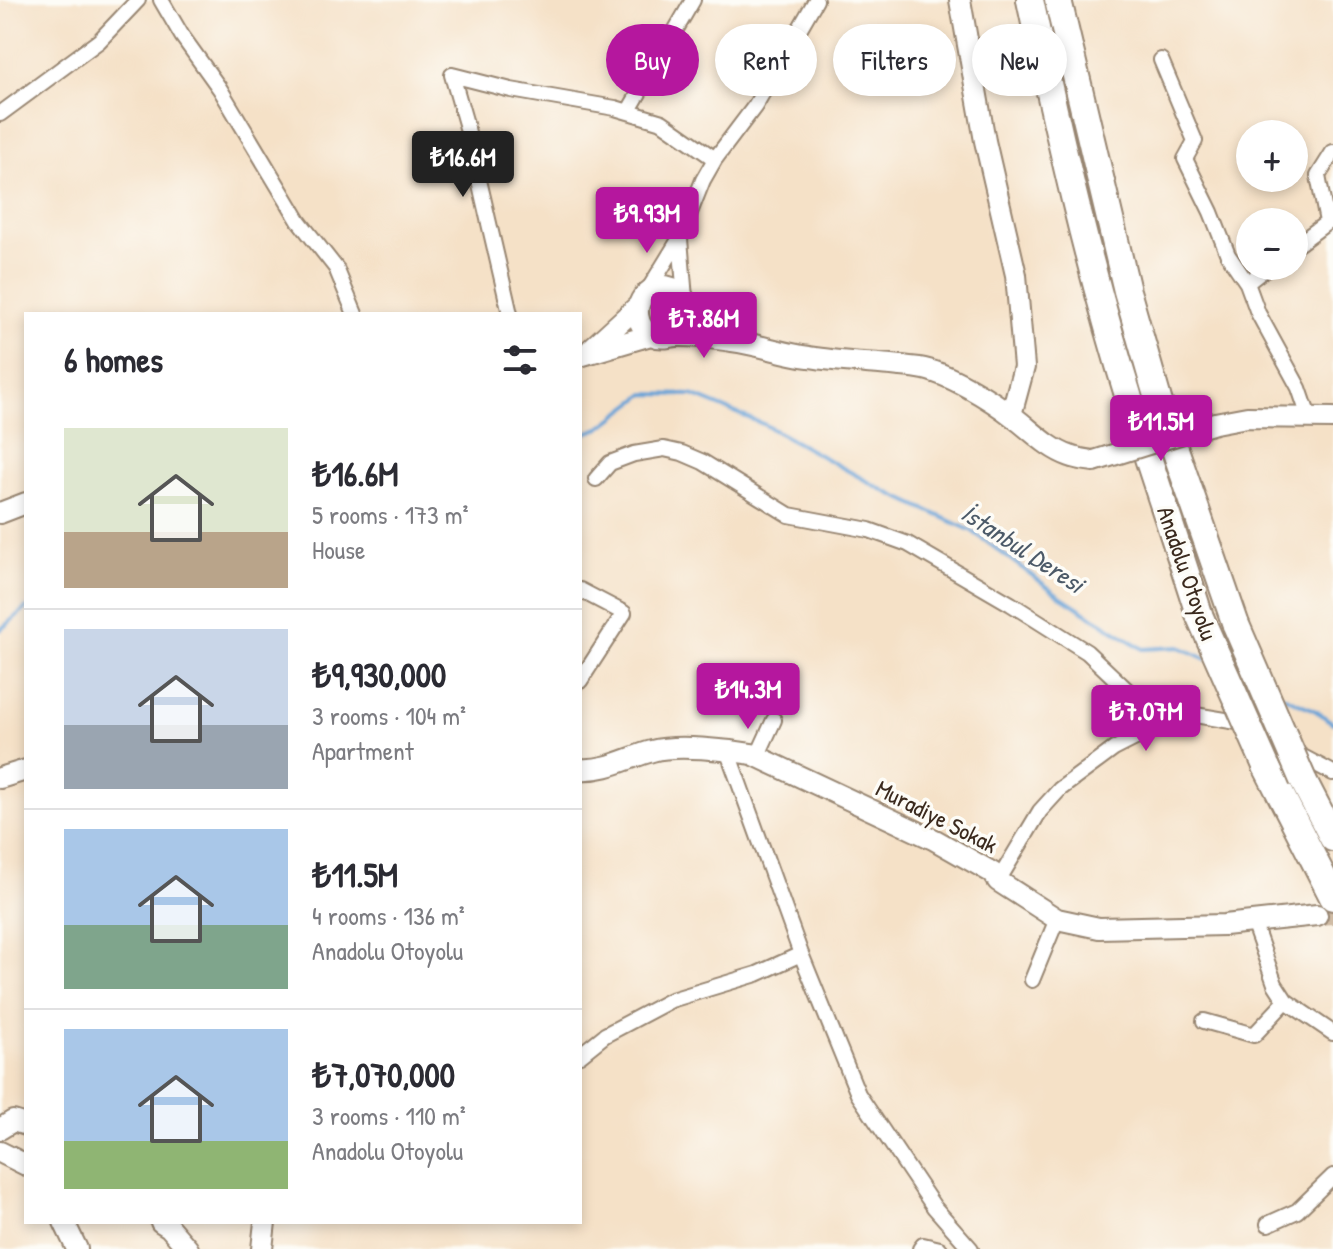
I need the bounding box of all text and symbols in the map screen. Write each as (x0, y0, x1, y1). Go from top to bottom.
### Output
chip: Buy (606, 24, 699, 96)
chip: Rent (715, 24, 817, 96)
chip: Filters (833, 24, 956, 96)
chip: New (972, 24, 1067, 96)
map controls (1236, 120, 1308, 280)
button: + (1236, 120, 1308, 192)
pin: ₺16.6M (398, 131, 528, 199)
text: ₺16.6M (430, 139, 496, 174)
pin: ₺9.93M (582, 187, 712, 255)
text: ₺9.93M (614, 195, 680, 230)
button: − (1236, 208, 1308, 280)
pin: ₺7.86M (639, 292, 769, 360)
text: ₺7.86M (669, 300, 739, 335)
text: 6 homes (64, 337, 163, 383)
icon: filters (498, 338, 542, 382)
pin: ₺11.5M (1096, 395, 1226, 463)
text: ₺11.5M (1128, 403, 1194, 438)
text: ₺16.6M (312, 451, 398, 497)
icon: home (128, 460, 224, 556)
water label: İstanbul Deresi (955, 495, 1093, 602)
text: 5 rooms · 173 m² (312, 497, 468, 532)
street label: Anadolu Otoyolu (1150, 502, 1226, 645)
text: House (312, 532, 365, 567)
text: ₺9,930,000 (312, 652, 446, 698)
icon: home (128, 661, 224, 757)
pin: ₺14.3M (683, 663, 813, 731)
text: ₺14.3M (715, 671, 781, 706)
pin: ₺7.07M (1081, 685, 1211, 753)
text: ₺7.07M (1109, 693, 1183, 728)
text: 3 rooms · 104 m² (312, 698, 466, 733)
text: Apartment (312, 733, 414, 768)
street label: Muradiye Sokak (871, 772, 1003, 860)
text: ₺11.5M (312, 852, 398, 898)
icon: home (128, 861, 224, 957)
text: 4 rooms · 136 m² (312, 898, 465, 933)
text: Anadolu Otoyolu (312, 933, 463, 968)
text: ₺7,070,000 (312, 1052, 455, 1098)
icon: home (128, 1061, 224, 1157)
text: 3 rooms · 110 m² (312, 1098, 466, 1133)
text: Anadolu Otoyolu (312, 1133, 463, 1168)

